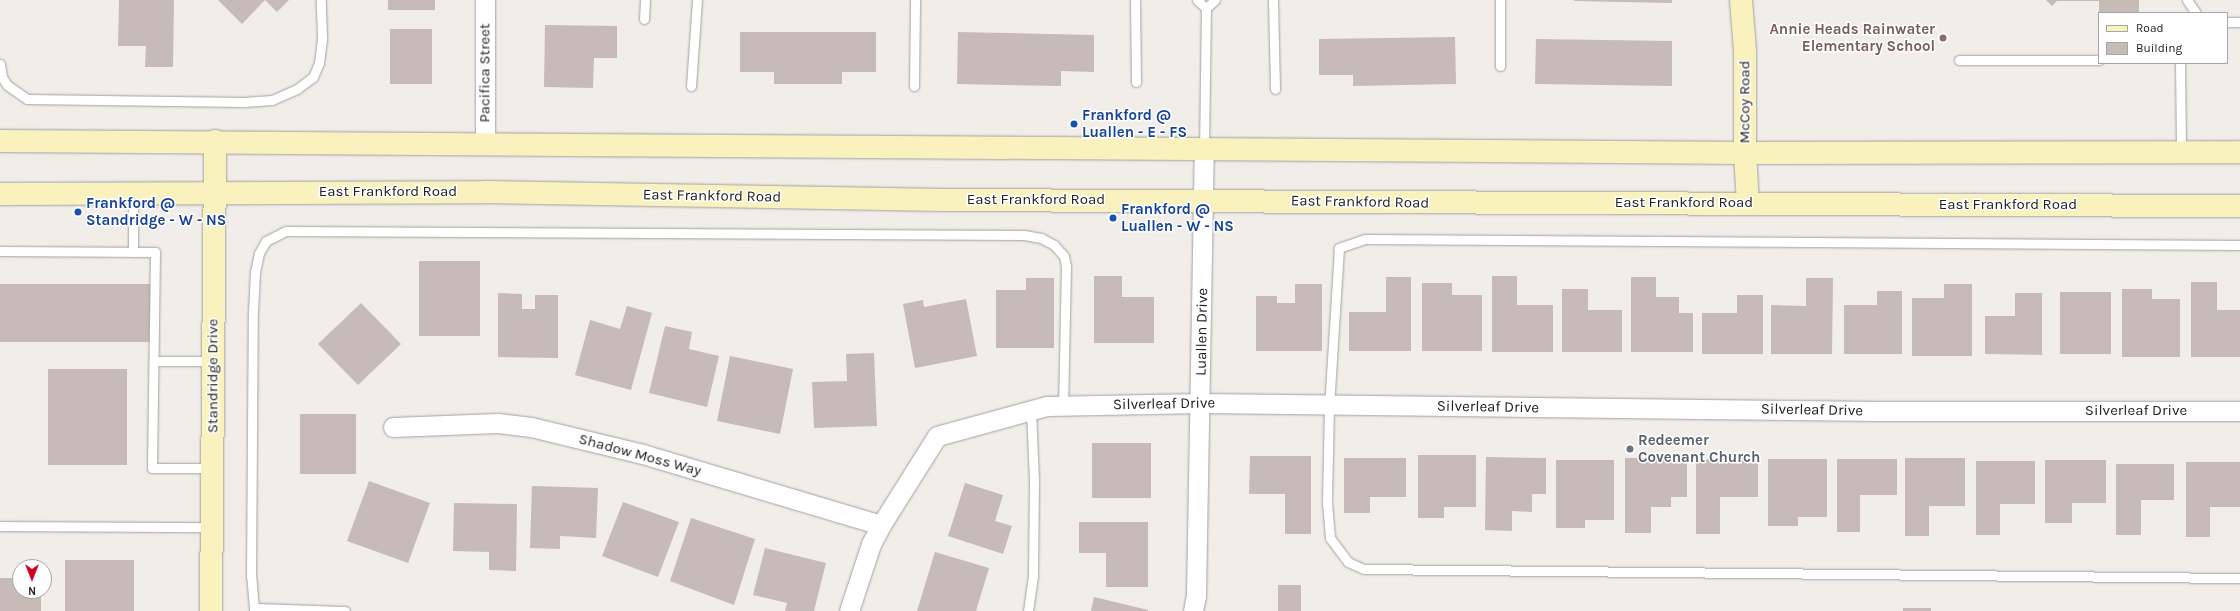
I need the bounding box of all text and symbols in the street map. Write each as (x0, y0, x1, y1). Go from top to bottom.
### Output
legend (2098, 12, 2228, 64)
place label: Annie Heads Rainwater Elementary School (1769, 20, 1935, 55)
text: Road (2136, 21, 2164, 35)
street label: Pacifica Street (476, 23, 494, 123)
marker: Annie Heads Rainwater Elementary School (1938, 33, 1948, 43)
text: Building (2136, 41, 2182, 55)
street label: McCoy Road (1736, 61, 1754, 143)
place label: Frankford @ Luallen - E - FS (1082, 106, 1187, 141)
marker: Frankford @ Luallen - E - FS (1069, 119, 1079, 129)
street label: East Frankford Road (319, 183, 457, 201)
street label: East Frankford Road (643, 186, 781, 206)
street label: East Frankford Road (967, 191, 1105, 209)
street label: East Frankford Road (1291, 192, 1429, 212)
place label: Frankford @ Standridge - W - NS (86, 194, 226, 229)
street label: East Frankford Road (1615, 194, 1753, 212)
street label: East Frankford Road (1939, 196, 2077, 214)
place label: Frankford @ Luallen - W - NS (1121, 200, 1234, 235)
marker: Frankford @ Standridge - W - NS (73, 207, 83, 217)
marker: Frankford @ Luallen - W - NS (1108, 213, 1118, 223)
street label: Luallen Drive (1192, 288, 1212, 376)
street label: Standridge Drive (204, 319, 222, 433)
street label: Silverleaf Drive (1113, 394, 1215, 414)
street label: Silverleaf Drive (1437, 397, 1539, 417)
street label: Silverleaf Drive (1761, 400, 1863, 420)
street label: Silverleaf Drive (2085, 402, 2187, 420)
street label: Shadow Moss Way (577, 430, 703, 480)
place label: Redeemer Covenant Church (1638, 431, 1760, 466)
marker: Redeemer Covenant Church (1625, 444, 1635, 454)
north arrow (12, 559, 52, 599)
text: N (28, 584, 36, 597)

